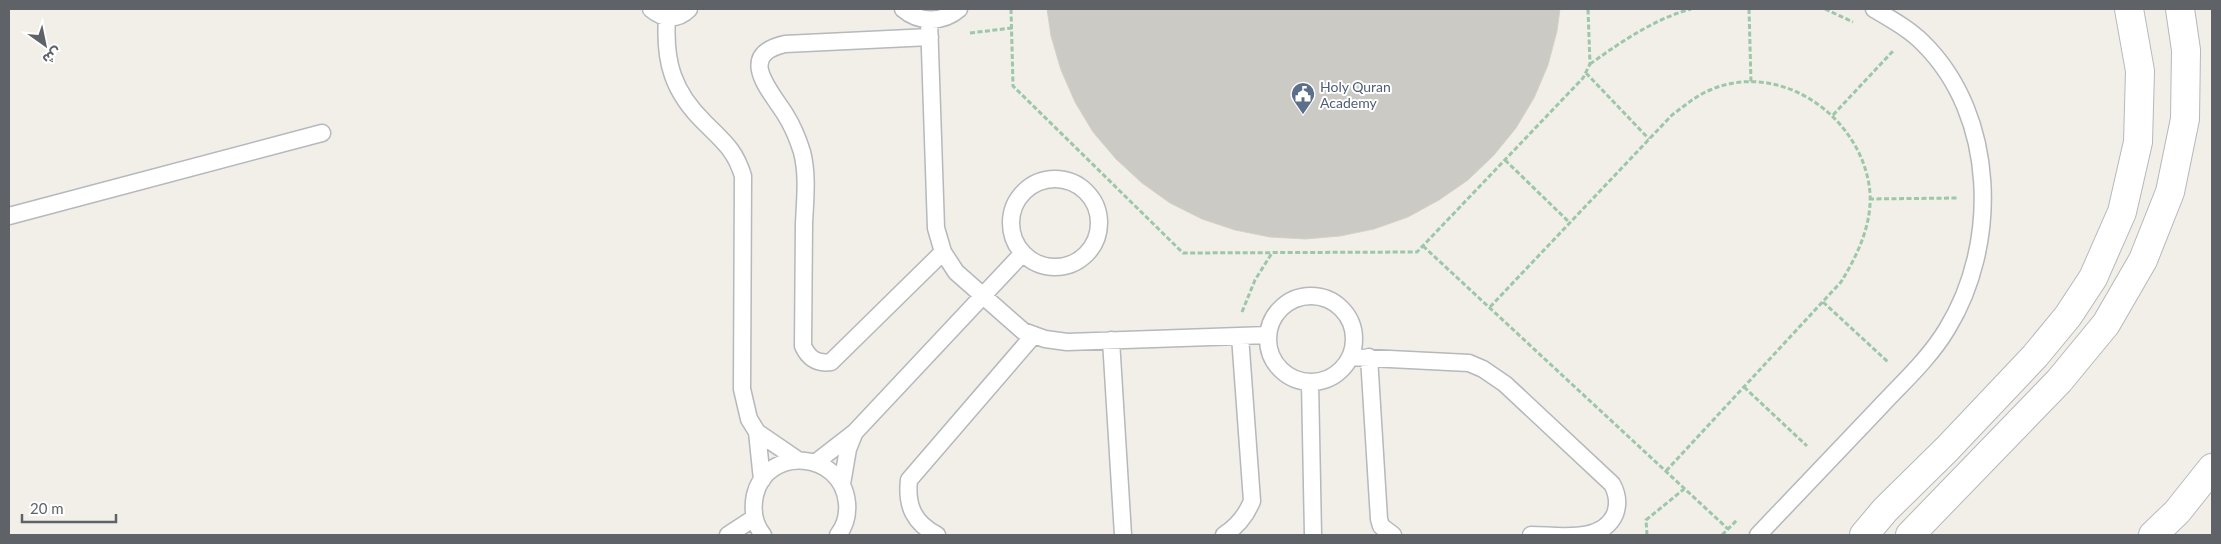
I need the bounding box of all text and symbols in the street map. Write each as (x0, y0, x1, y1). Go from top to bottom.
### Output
north arrow (20, 20, 70, 70)
text: ش (40, 44, 65, 69)
place label: Holy Quran Academy (1320, 78, 1391, 111)
public building icon: Holy Quran Academy (1290, 81, 1316, 115)
scale bar (22, 492, 116, 524)
text: 20 m (30, 499, 64, 517)

